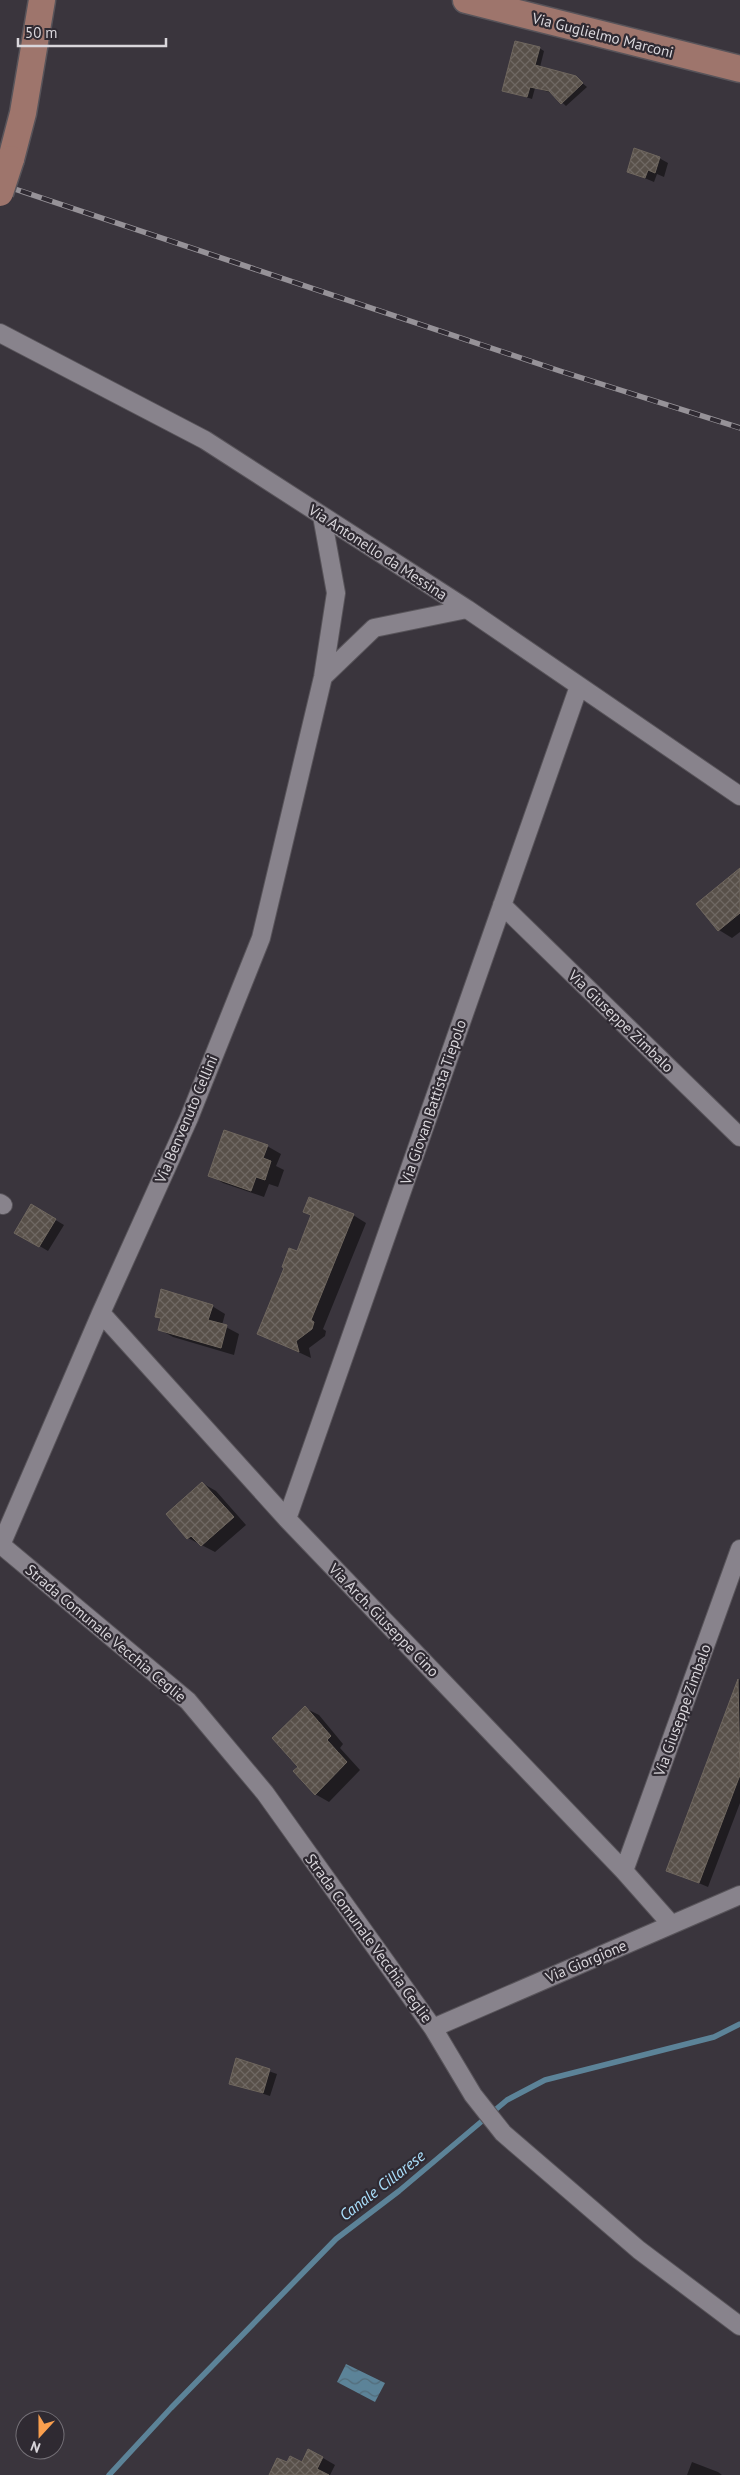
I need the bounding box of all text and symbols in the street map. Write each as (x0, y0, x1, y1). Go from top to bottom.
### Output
street label: Via Guglielmo Marconi (529, 8, 676, 62)
scale bar (18, 15, 165, 47)
text: 50 m (25, 23, 58, 42)
street label: Via Antonello da Messina (304, 500, 451, 604)
street label: Via Giuseppe Zimbalo (564, 965, 678, 1076)
street label: Via Giovan Battista Tiepolo (395, 1017, 470, 1188)
street label: Via Benvenuto Cellini (150, 1052, 222, 1187)
street label: Via Arch. Giuseppe Cino (324, 1559, 443, 1681)
street label: Strada Comunale Vecchia Ceglie (22, 1560, 190, 1706)
street label: Via Giuseppe Zimbalo (649, 1641, 715, 1780)
street label: Strada Comunale Vecchia Ceglie (301, 1850, 437, 2026)
street label: Via Giorgione (542, 1935, 629, 1987)
water label: Canale Cillarese (335, 2145, 429, 2225)
north arrow (15, 2410, 65, 2460)
text: N (28, 2437, 43, 2457)

